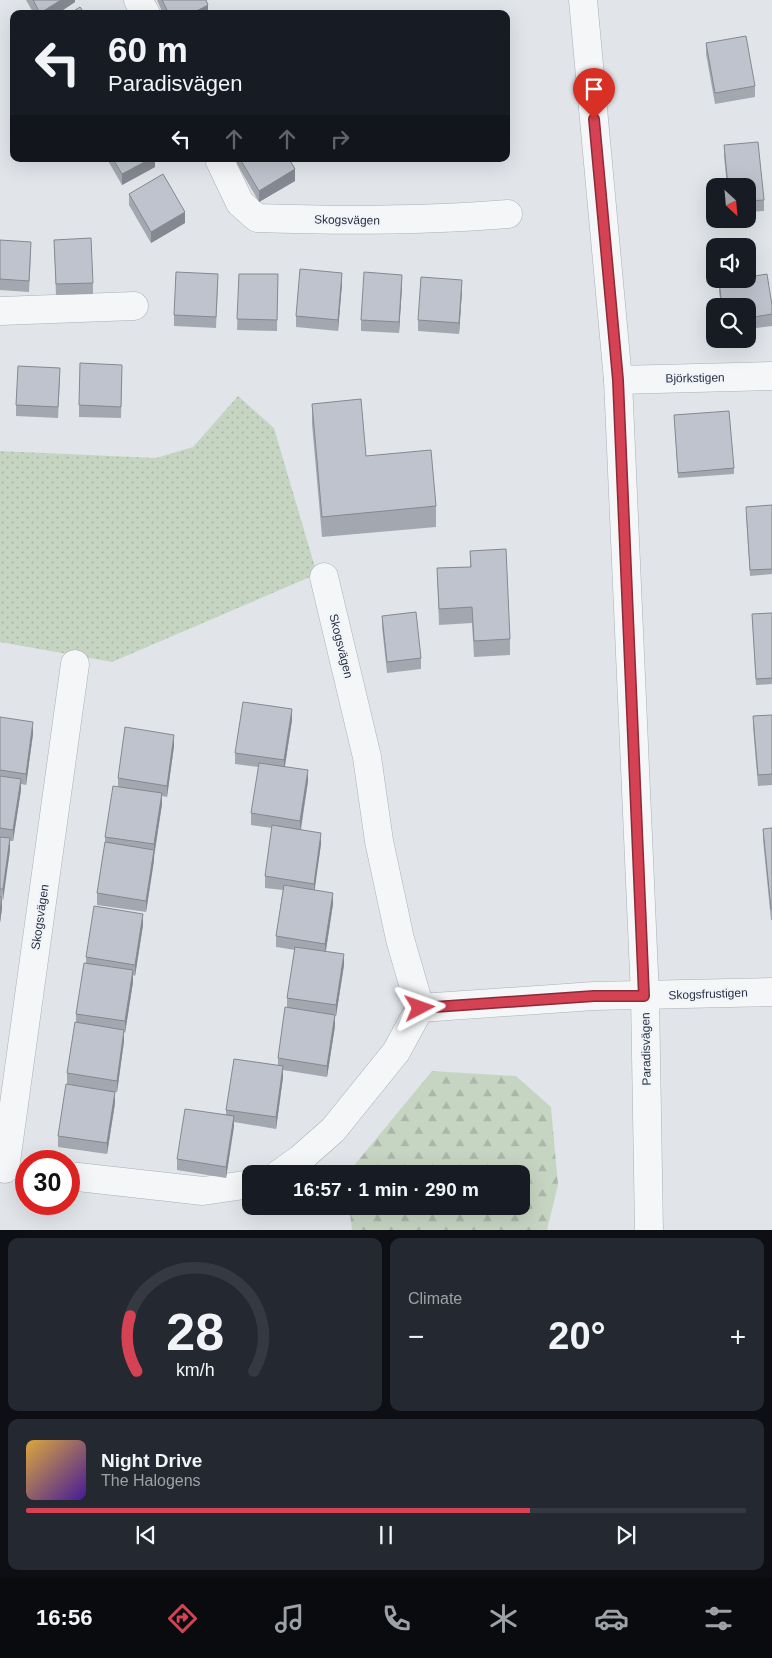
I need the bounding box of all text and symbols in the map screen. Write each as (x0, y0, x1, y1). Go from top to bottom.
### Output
icon: left (25, 30, 90, 95)
text: 60 m (108, 30, 188, 69)
pin (573, 68, 615, 119)
text: Paradisvägen (108, 71, 243, 96)
icon: arrive (580, 75, 608, 103)
icon: left (167, 125, 195, 153)
icon: ahead (220, 125, 248, 153)
icon: ahead (273, 125, 301, 153)
icon: right (326, 125, 354, 153)
north arrow (706, 178, 756, 228)
map controls (706, 178, 756, 348)
street label: Skogsvägen (314, 212, 380, 228)
button: sound (706, 238, 756, 288)
button: search (706, 298, 756, 348)
street label: Björkstigen (665, 370, 725, 386)
street label: Skogsvägen (326, 612, 356, 680)
street label: Skogsvägen (28, 883, 52, 951)
position arrow (393, 981, 445, 1033)
street label: Skogsfrustigen (668, 986, 748, 1002)
street label: Paradisvägen (638, 1012, 654, 1086)
speed limit sign: 30 (15, 1150, 80, 1215)
text: 16:57 · 1 min · 290 m (293, 1179, 479, 1200)
text: Climate (408, 1290, 462, 1307)
text: 28 (166, 1303, 224, 1361)
text: 20° (548, 1315, 606, 1357)
text: − (408, 1321, 424, 1352)
text: + (730, 1321, 746, 1352)
text: km/h (176, 1360, 214, 1380)
text: Night Drive (101, 1450, 202, 1471)
text: The Halogens (101, 1472, 201, 1489)
icon: previous (132, 1521, 160, 1549)
icon: pause (372, 1521, 400, 1549)
icon: next (612, 1521, 640, 1549)
icon: directions (165, 1601, 200, 1636)
icon: music (272, 1601, 307, 1636)
icon: phone (379, 1601, 414, 1636)
icon: climate (486, 1601, 521, 1636)
icon: car (594, 1601, 629, 1636)
icon: filters (701, 1601, 736, 1636)
text: 16:56 (36, 1605, 92, 1630)

